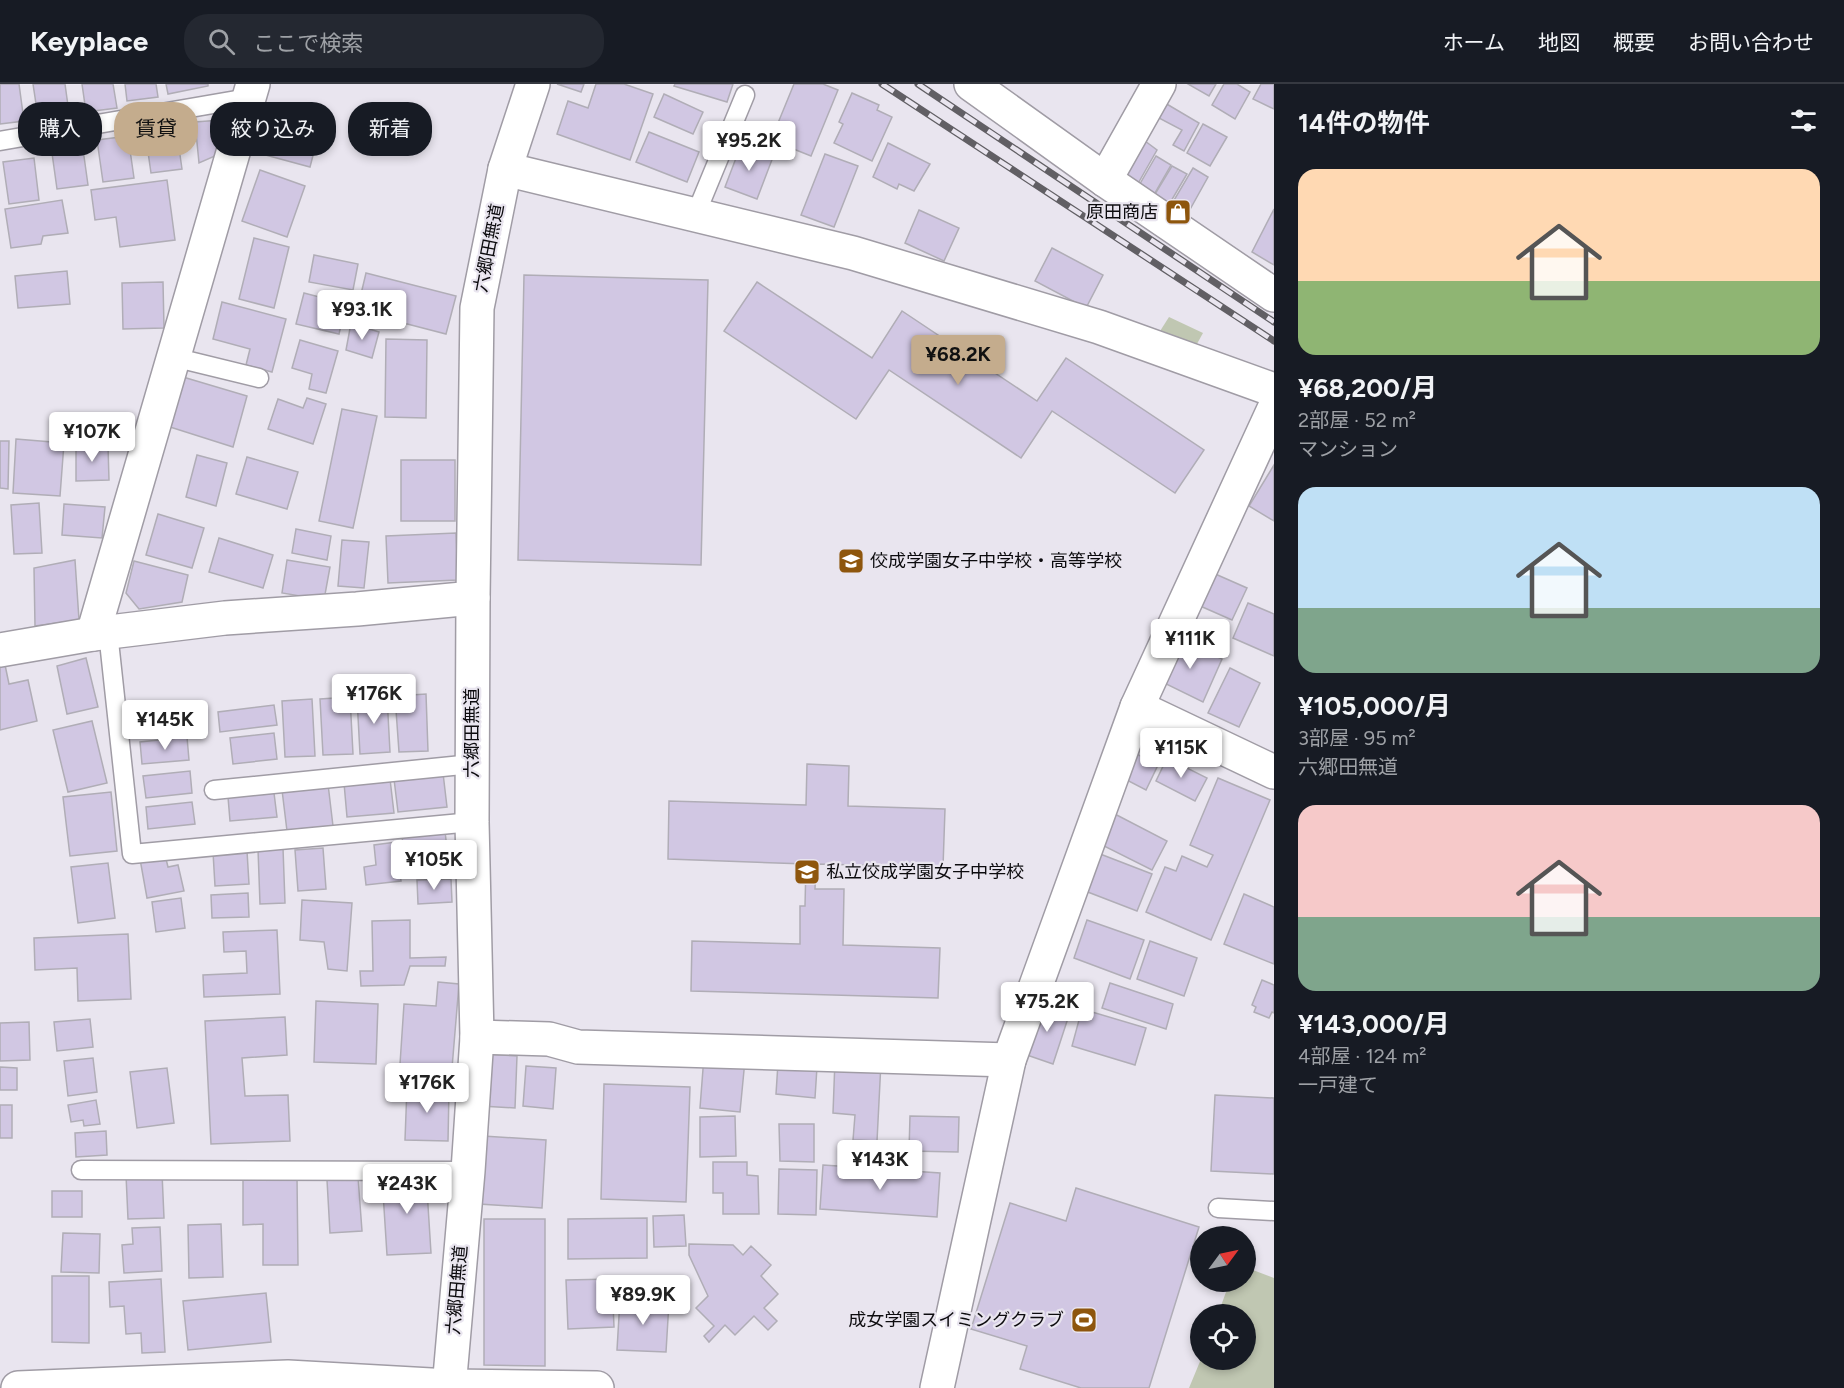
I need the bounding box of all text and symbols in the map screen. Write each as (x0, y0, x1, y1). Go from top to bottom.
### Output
search box (184, 14, 604, 68)
text: Keyplace (30, 24, 148, 58)
icon: search (205, 25, 238, 58)
text: ここで検索 (253, 30, 363, 57)
text: ホーム (1443, 30, 1505, 55)
text: 地図 (1538, 30, 1580, 55)
text: 概要 (1613, 30, 1655, 55)
text: お問い合わせ (1688, 30, 1814, 55)
chip: 購入 (18, 102, 102, 156)
chip: 賃貸 (114, 102, 198, 156)
chip: 絞り込み (210, 102, 336, 156)
chip: 新着 (348, 102, 432, 156)
icon: filters (1787, 104, 1820, 137)
text: 14件の物件 (1298, 107, 1429, 139)
pin: ¥95.2K (700, 121, 798, 172)
text: ¥95.2K (717, 128, 782, 152)
shop icon: 原田商店 (1163, 197, 1193, 227)
place label: 原田商店 (1086, 201, 1158, 223)
street label: 六郷田無道 (470, 202, 508, 294)
icon: home (1505, 208, 1613, 316)
pin: ¥93.1K (313, 290, 411, 341)
text: ¥93.1K (331, 297, 393, 321)
pin: ¥68.2K (909, 335, 1007, 386)
text: ¥68.2K (925, 342, 991, 366)
text: ¥68,200/月 (1298, 372, 1437, 404)
text: 2部屋 · 52 m² (1298, 408, 1416, 432)
pin: ¥107K (50, 412, 134, 463)
text: ¥107K (63, 419, 121, 443)
text: マンション (1298, 437, 1398, 461)
icon: home (1505, 526, 1613, 634)
school or university icon: 佼成学園女子中学校・高等学校 (836, 546, 866, 576)
place label: 佼成学園女子中学校・高等学校 (870, 550, 1122, 572)
pin: ¥111K (1148, 619, 1232, 670)
text: ¥111K (1165, 626, 1215, 650)
pin: ¥176K (332, 674, 416, 725)
text: ¥176K (346, 681, 402, 705)
street label: 六郷田無道 (461, 688, 483, 778)
text: ¥105,000/月 (1298, 690, 1451, 722)
pin: ¥145K (123, 700, 207, 751)
text: ¥145K (136, 707, 194, 731)
text: 3部屋 · 95 m² (1298, 726, 1416, 750)
pin: ¥115K (1139, 728, 1223, 779)
text: ¥115K (1154, 735, 1208, 759)
text: 六郷田無道 (1298, 755, 1398, 779)
pin: ¥105K (392, 840, 476, 891)
icon: home (1505, 844, 1613, 952)
text: ¥105K (405, 847, 463, 871)
school or university icon: 私立佼成学園女子中学校 (792, 857, 822, 887)
place label: 私立佼成学園女子中学校 (826, 861, 1024, 883)
pin: ¥75.2K (998, 982, 1096, 1033)
text: ¥75.2K (1015, 989, 1079, 1013)
text: ¥143,000/月 (1298, 1008, 1450, 1040)
text: 4部屋 · 124 m² (1298, 1044, 1426, 1068)
pin: ¥176K (385, 1063, 469, 1114)
text: ¥176K (399, 1070, 455, 1094)
text: 一戸建て (1298, 1073, 1378, 1097)
pin: ¥143K (838, 1140, 922, 1191)
text: ¥143K (851, 1147, 909, 1171)
pin: ¥243K (365, 1164, 449, 1215)
text: ¥243K (377, 1171, 437, 1195)
north arrow (1190, 1226, 1256, 1292)
map controls (1190, 1226, 1256, 1370)
street label: 六郷田無道 (442, 1244, 472, 1336)
pin: ¥89.9K (594, 1275, 692, 1326)
text: ¥89.9K (610, 1282, 676, 1306)
button: locate (1190, 1304, 1256, 1370)
sports icon: 成女学園スイミングクラブ (1069, 1305, 1099, 1335)
place label: 成女学園スイミングクラブ (848, 1309, 1064, 1331)

